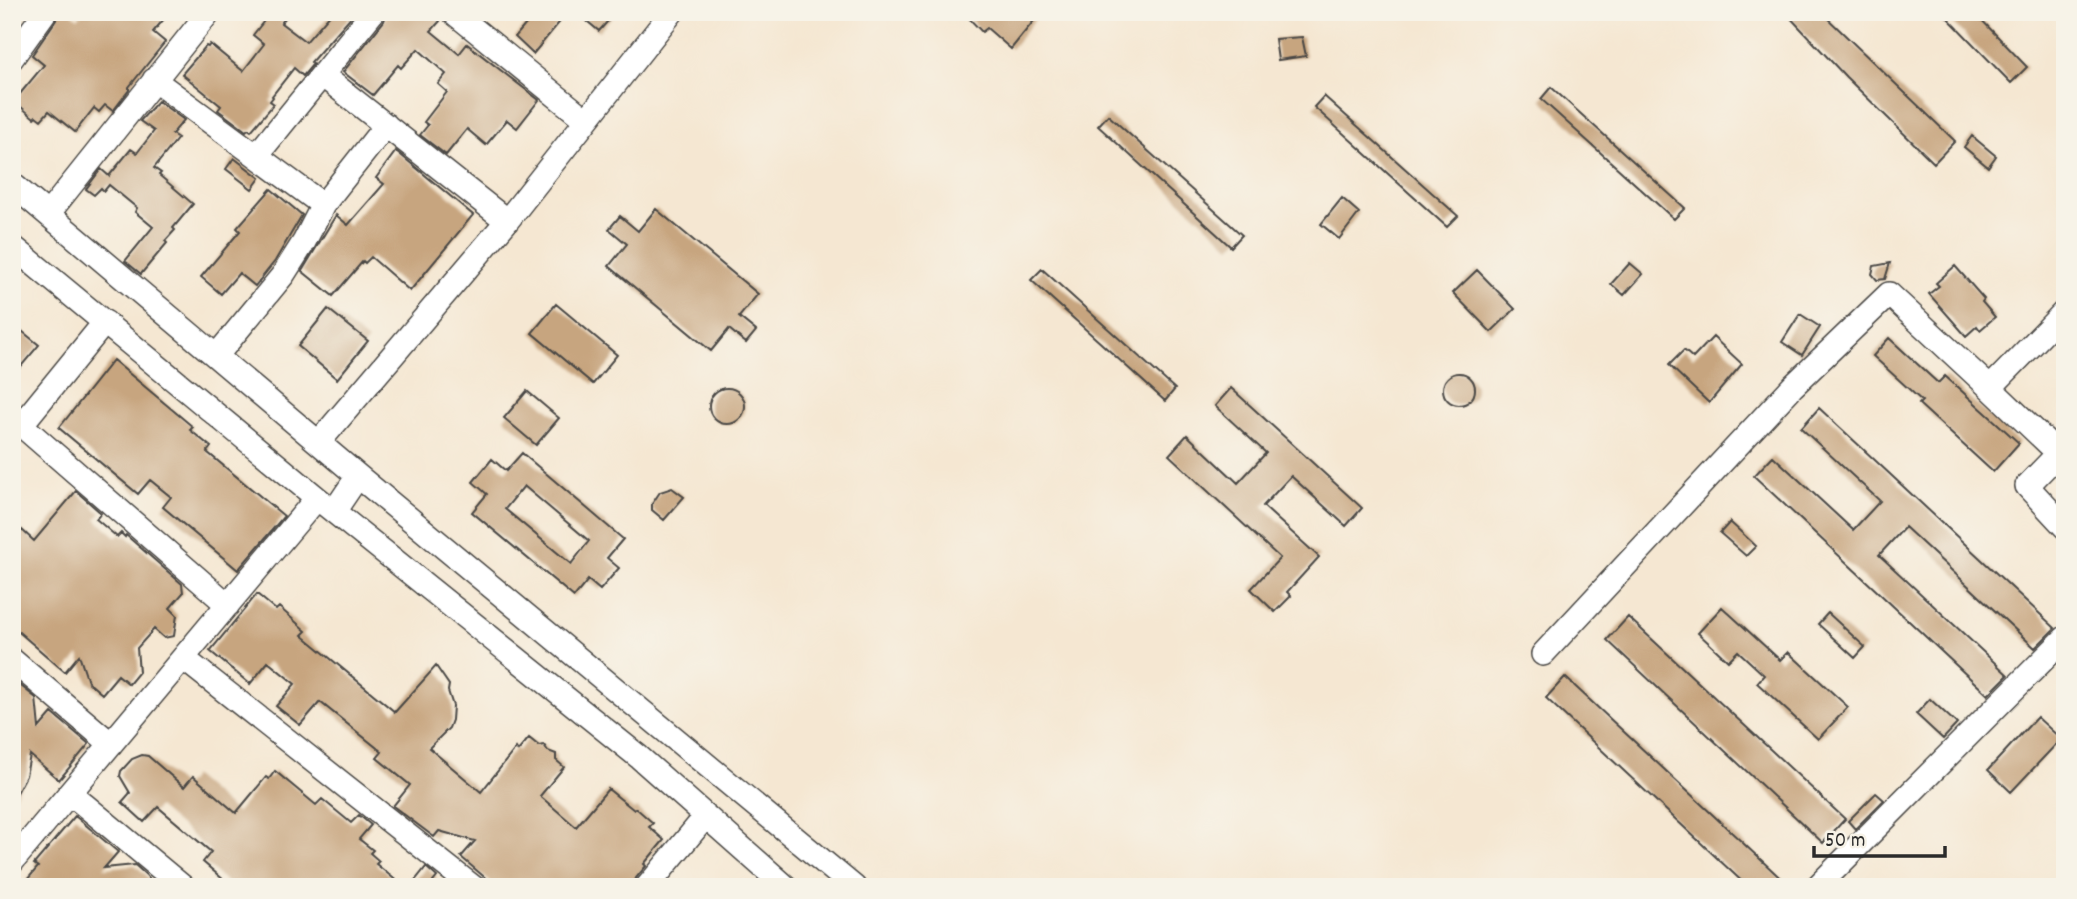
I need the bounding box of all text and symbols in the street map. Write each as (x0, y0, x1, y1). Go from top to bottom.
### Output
scale bar (1814, 815, 1946, 859)
text: 50 m (1825, 827, 1865, 857)

